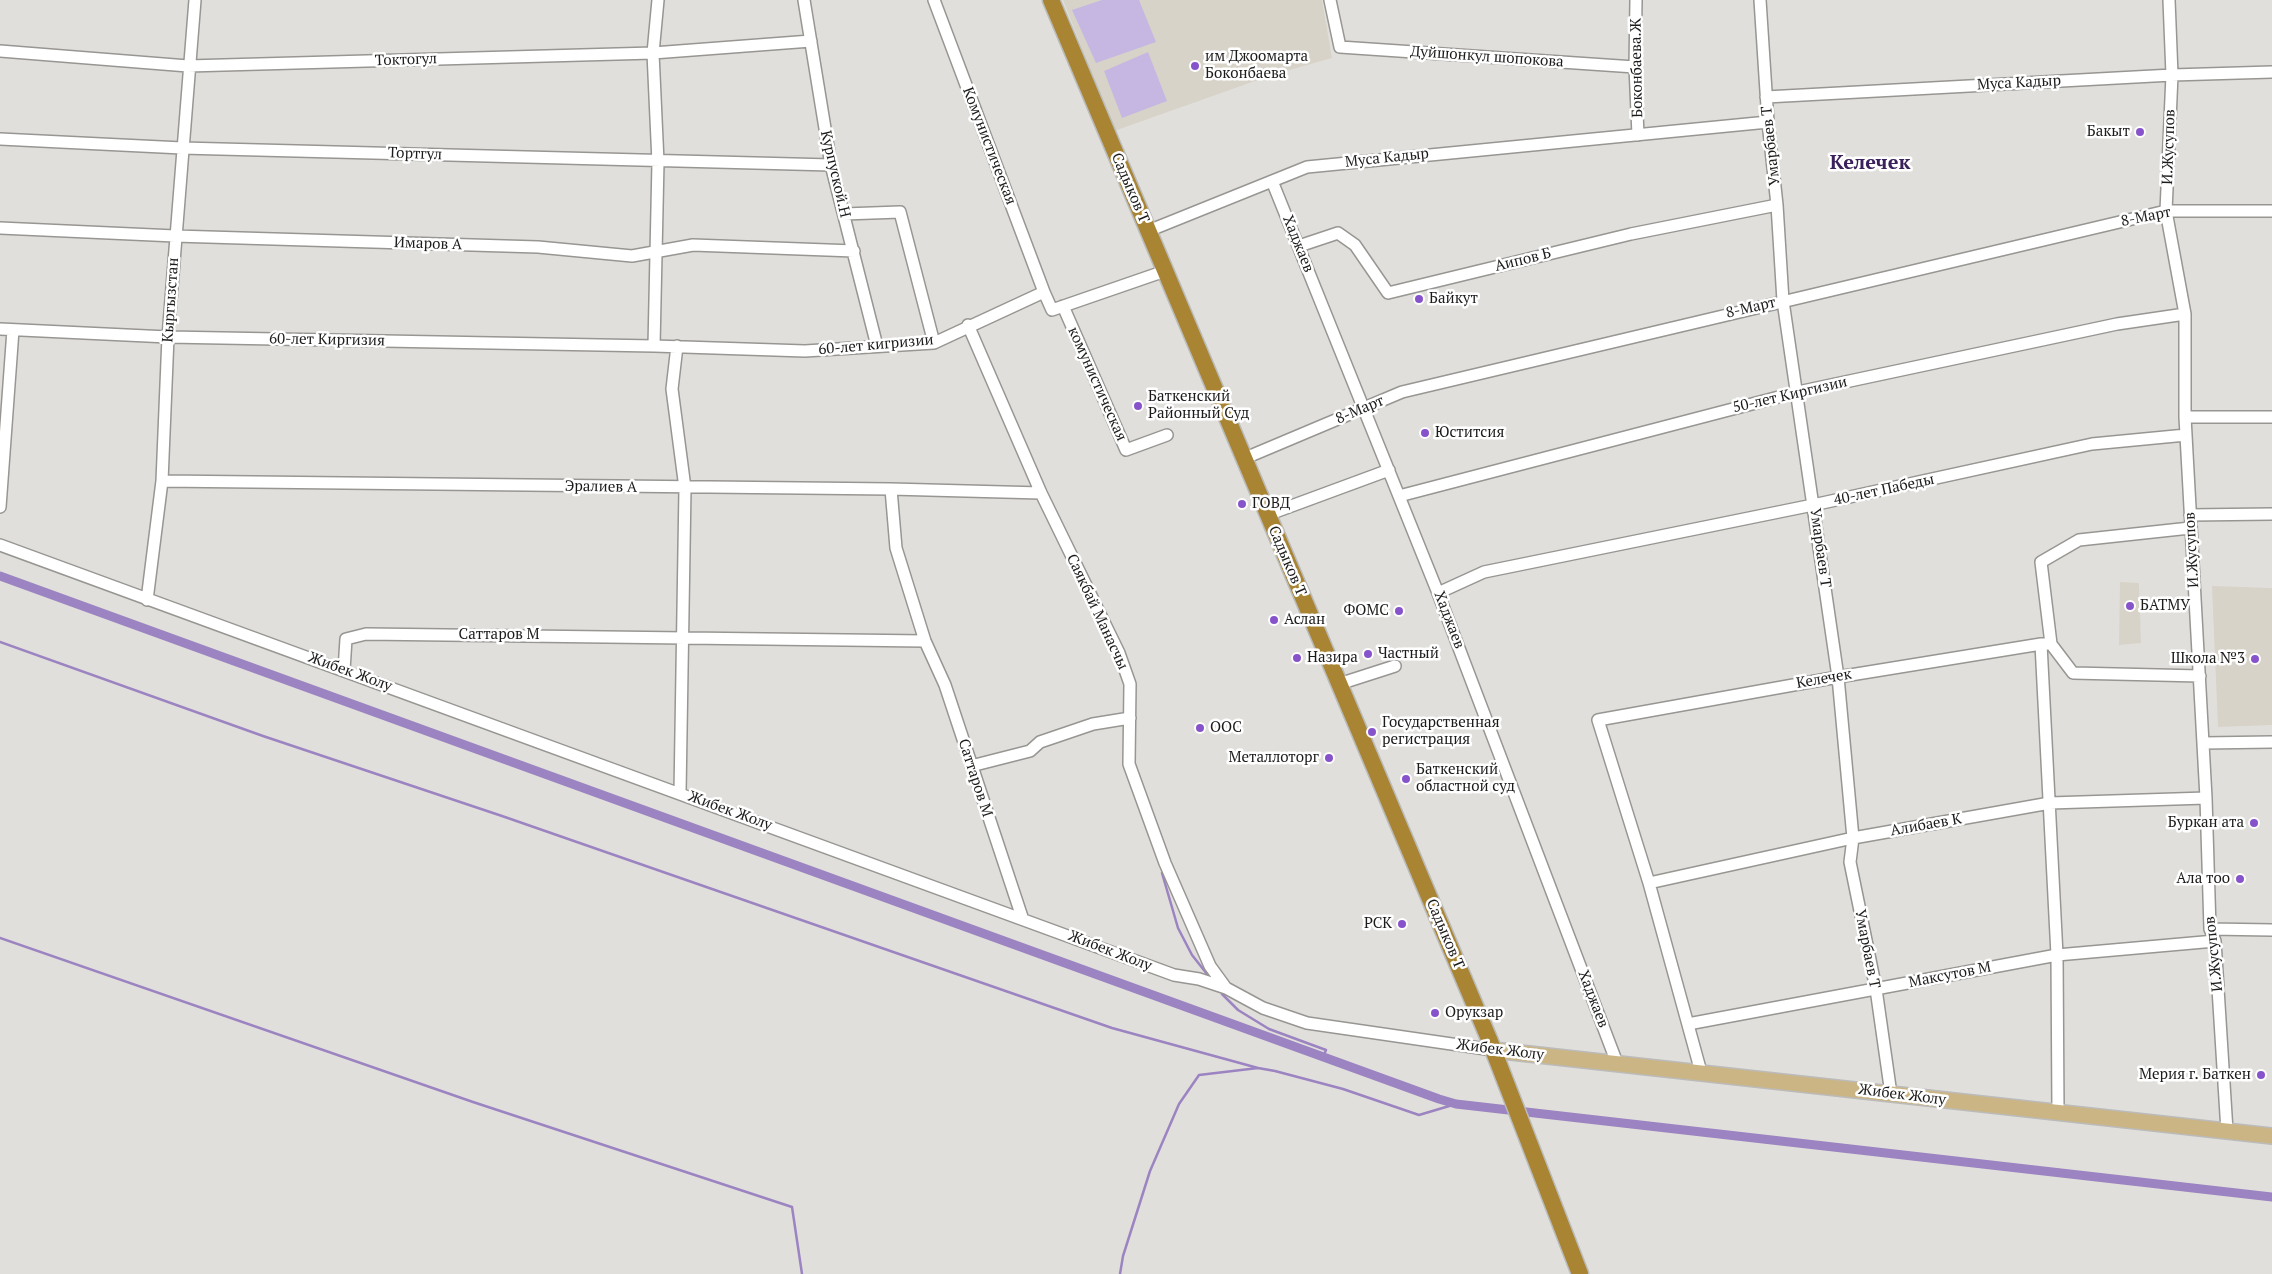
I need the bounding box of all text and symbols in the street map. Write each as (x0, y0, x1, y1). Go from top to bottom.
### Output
street label: Боконбаева.Ж (1627, 18, 1647, 118)
street label: Дуйшонкул шопокова (1410, 43, 1564, 71)
place label: им Джоомарта Боконбаева (1205, 48, 1308, 83)
street label: Токтогул (375, 50, 437, 70)
marker: им Джоомарта Боконбаева (1189, 60, 1201, 72)
street label: Муса Кадыр (1977, 72, 2061, 94)
street label: Комунистическая (958, 85, 1020, 207)
street label: Умарбаев Т (1758, 105, 1784, 187)
street label: И.Жусупов (2159, 109, 2179, 185)
place label: Бакыт (2087, 123, 2130, 141)
marker: Бакыт (2134, 126, 2146, 138)
street label: Курпуской.Н (816, 129, 854, 219)
street label: Тортгул (388, 144, 442, 164)
street label: Муса Кадыр (1344, 145, 1430, 171)
street label: Садыков Т (1107, 150, 1153, 226)
district label: Келечек (1830, 151, 1910, 175)
street label: 8-Март (2119, 203, 2173, 231)
street label: Хаджаев (1278, 213, 1318, 275)
street label: Имаров А (394, 234, 462, 254)
street label: Аипов Б (1493, 244, 1553, 276)
street label: Кыргызстан (159, 257, 183, 343)
place label: Байкут (1429, 290, 1478, 308)
marker: Байкут (1413, 293, 1425, 305)
street label: 8-Март (1724, 294, 1778, 322)
street label: комунистическая (1064, 324, 1130, 444)
street label: 60-лет Киргизия (269, 330, 385, 350)
street label: 60-лет кигризии (818, 331, 934, 359)
street label: 50-лет Киргизии (1731, 373, 1849, 417)
place label: Баткенский Районный Суд (1148, 388, 1249, 423)
street label: 8-Март (1333, 392, 1387, 428)
marker: Баткенский Районный Суд (1132, 400, 1144, 412)
place label: Юститсия (1435, 424, 1504, 442)
marker: Юститсия (1419, 427, 1431, 439)
street label: 40-лет Пабеды (1832, 471, 1936, 509)
street label: Эралиев А (565, 477, 637, 497)
place label: ГОВД (1252, 495, 1290, 513)
marker: ГОВД (1236, 498, 1248, 510)
street label: Умарбаев Т (1806, 507, 1834, 589)
street label: И.Жусупов (2181, 512, 2203, 588)
street label: Садыков Т (1264, 523, 1310, 599)
street label: Саякбай Манасчы (1062, 551, 1132, 673)
street label: Хаджаев (1430, 589, 1468, 651)
place label: БАТМУ (2140, 597, 2190, 615)
marker: БАТМУ (2124, 600, 2136, 612)
place label: ФОМС (1343, 602, 1389, 620)
marker: ФОМС (1393, 605, 1405, 617)
place label: Аслан (1284, 611, 1325, 629)
marker: Аслан (1268, 614, 1280, 626)
street label: Саттаров М (458, 626, 540, 644)
place label: Частный (1378, 645, 1439, 663)
street label: Жибек Жолу (306, 648, 394, 696)
marker: Частный (1362, 648, 1374, 660)
place label: Назира (1307, 649, 1358, 667)
place label: Школа №3 (2171, 650, 2245, 668)
marker: Назира (1291, 652, 1303, 664)
marker: Школа №3 (2249, 653, 2261, 665)
street label: Келечек (1795, 665, 1853, 693)
place label: Государственная регистрация (1382, 714, 1500, 749)
place label: ООС (1210, 719, 1242, 737)
marker: ООС (1194, 722, 1206, 734)
marker: Государственная регистрация (1366, 726, 1378, 738)
street label: Саттаров М (954, 737, 996, 819)
place label: Металлоторг (1228, 749, 1319, 767)
marker: Металлоторг (1323, 752, 1335, 764)
place label: Баткенский областной суд (1416, 761, 1515, 796)
marker: Баткенский областной суд (1400, 773, 1412, 785)
street label: Жибек Жолу (686, 787, 774, 835)
street label: Алибаев К (1889, 810, 1963, 840)
place label: Буркан ата (2168, 814, 2244, 832)
marker: Буркан ата (2248, 817, 2260, 829)
place label: Ала тоо (2176, 870, 2230, 888)
marker: Ала тоо (2234, 873, 2246, 885)
street label: Садыков Т (1422, 896, 1468, 972)
street label: Умарбаев Т (1851, 908, 1883, 990)
place label: РСК (1364, 915, 1392, 933)
street label: И.Жусупов (2201, 915, 2227, 993)
marker: РСК (1396, 918, 1408, 930)
street label: Жибек Жолу (1066, 927, 1154, 975)
street label: Максутов М (1907, 958, 1993, 992)
street label: Хаджаев (1574, 968, 1612, 1030)
place label: Орукзар (1445, 1004, 1503, 1022)
marker: Орукзар (1429, 1007, 1441, 1019)
street label: Жибек Жолу (1455, 1036, 1545, 1064)
place label: Мерия г. Бaткен (2139, 1066, 2251, 1084)
marker: Мерия г. Бaткен (2255, 1069, 2267, 1081)
street label: Жибек Жолу (1857, 1081, 1947, 1109)

